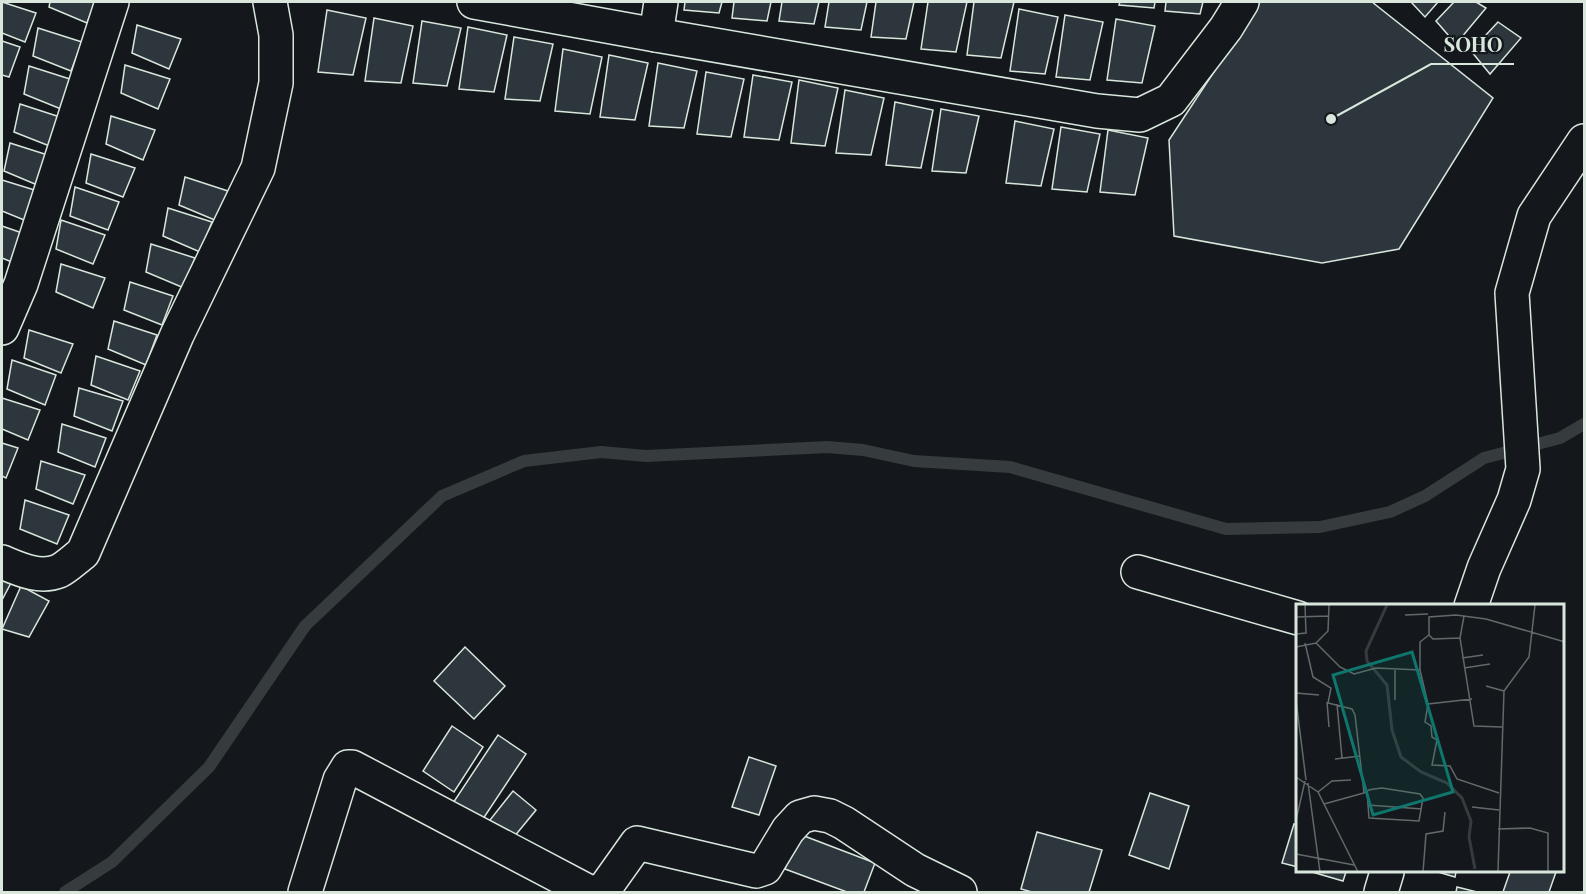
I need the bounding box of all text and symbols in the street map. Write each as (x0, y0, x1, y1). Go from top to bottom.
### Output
callout: SOHO (1431, 26, 1514, 64)
text: SOHO (1443, 30, 1503, 57)
inset map (1296, 604, 1565, 873)

